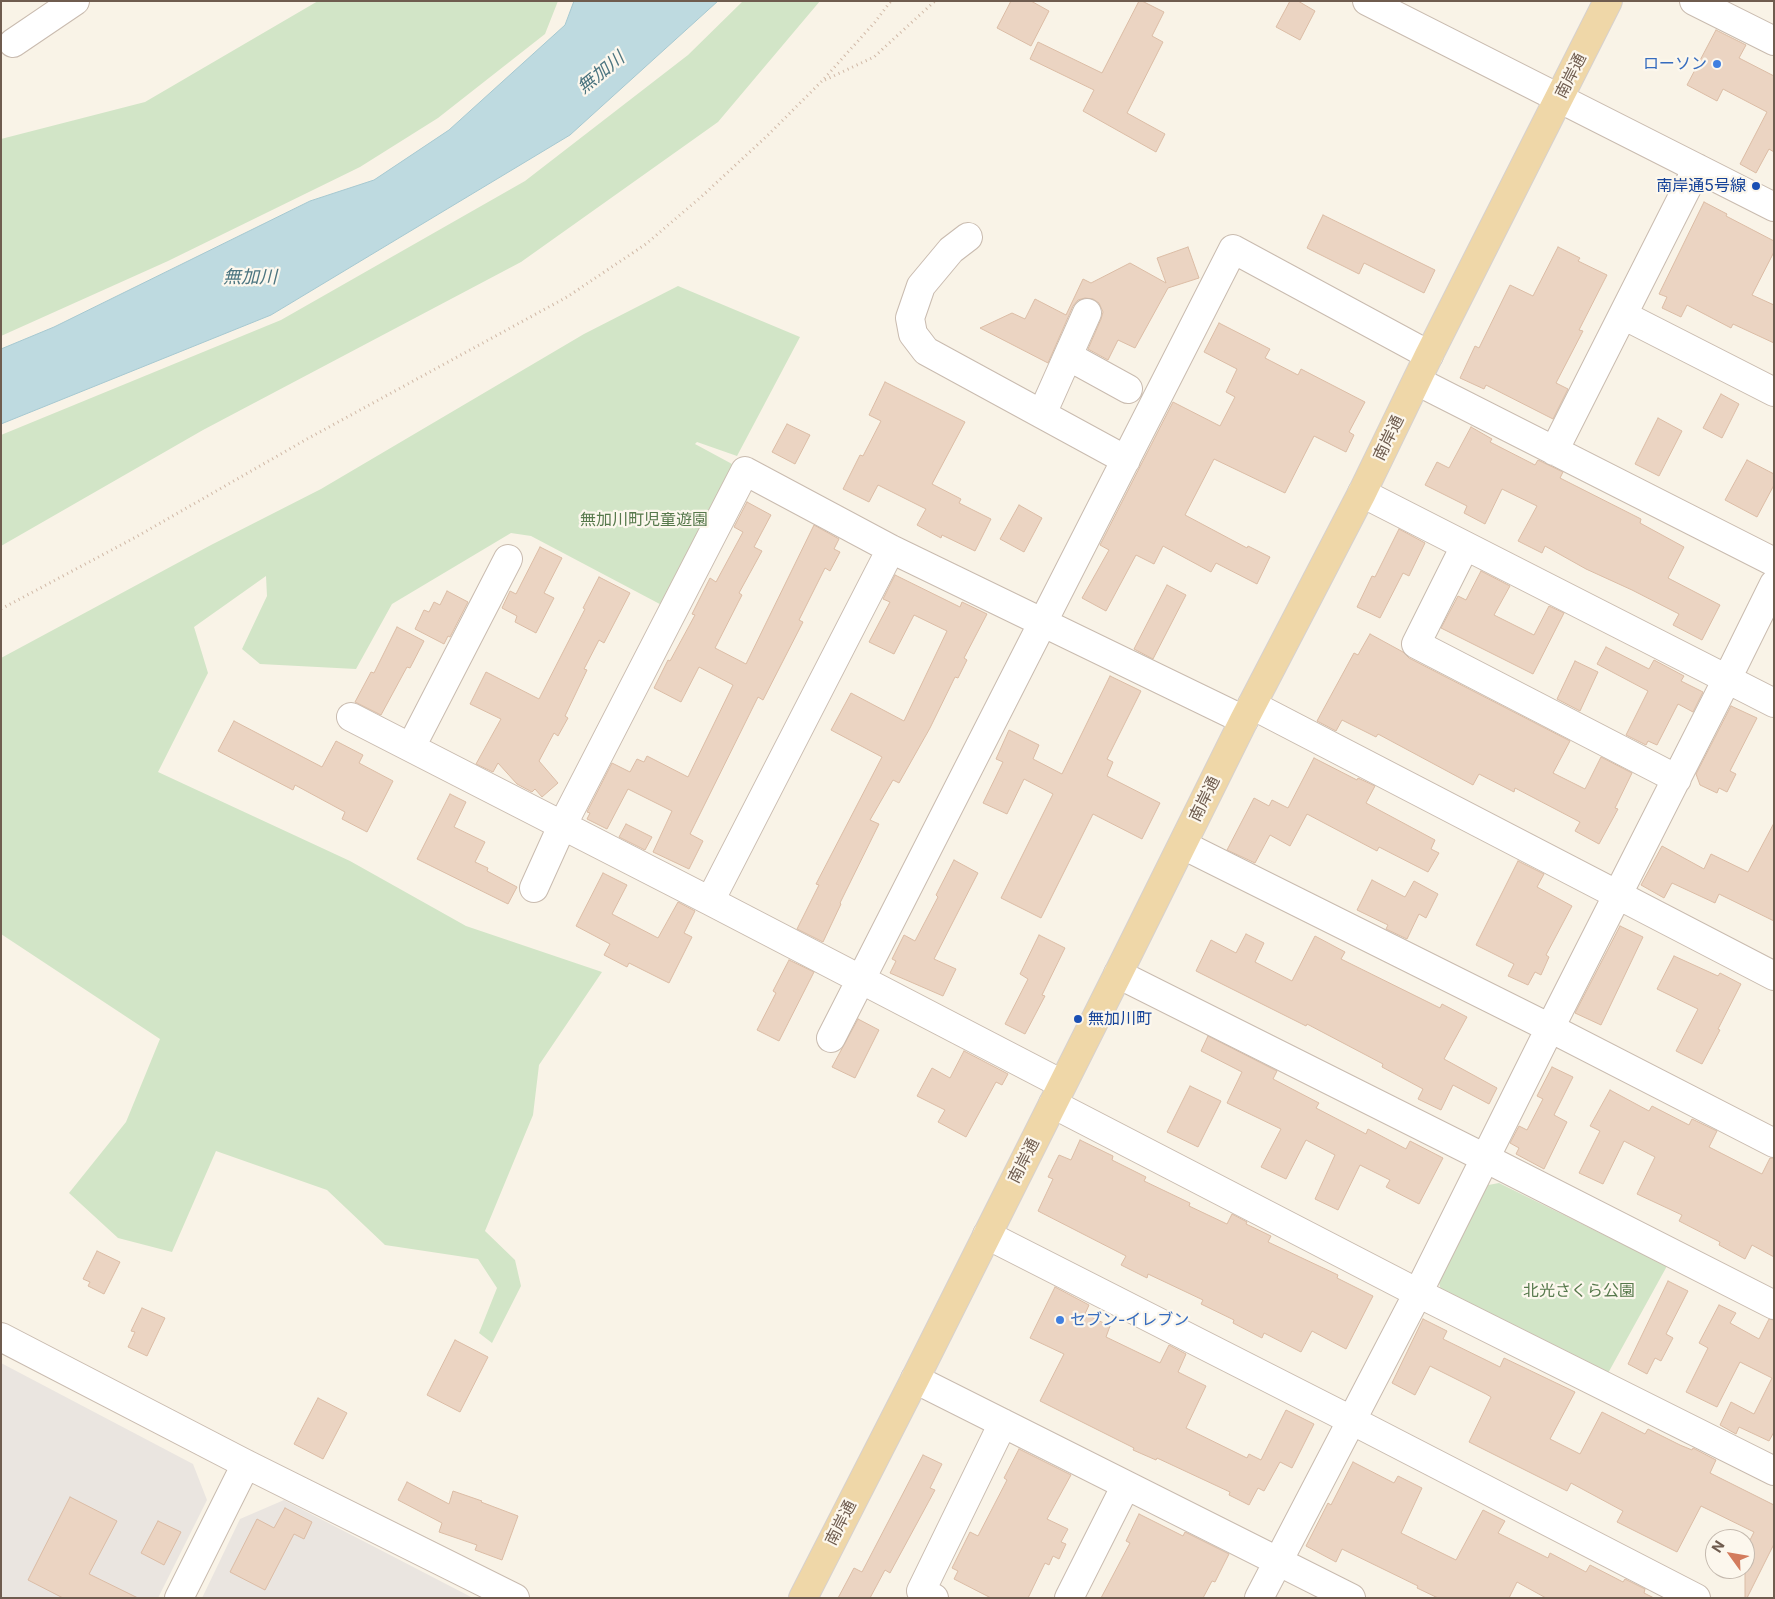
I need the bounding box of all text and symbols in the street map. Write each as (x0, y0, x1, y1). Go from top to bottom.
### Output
water label: 無加川 (573, 48, 629, 98)
street label: 南岸通 (1552, 50, 1590, 102)
place label: ローソン (1643, 54, 1707, 74)
marker: ローソン (1711, 58, 1723, 70)
place label: 南岸通5号線 (1656, 176, 1746, 196)
marker: 南岸通5号線 (1750, 180, 1762, 192)
water label: 無加川 (223, 267, 277, 289)
street label: 南岸通 (1370, 412, 1408, 464)
park label: 無加川町児童遊園 (580, 510, 708, 530)
street label: 南岸通 (1186, 773, 1224, 825)
place label: 無加川町 (1088, 1009, 1152, 1029)
marker: 無加川町 (1072, 1013, 1084, 1025)
street label: 南岸通 (1005, 1135, 1043, 1187)
park label: 北光さくら公園 (1523, 1281, 1635, 1301)
place label: セブン-イレブン (1070, 1310, 1189, 1330)
marker: セブン-イレブン (1054, 1314, 1066, 1326)
street label: 南岸通 (822, 1497, 860, 1549)
north arrow (1705, 1529, 1755, 1579)
text: N (1708, 1537, 1728, 1555)

